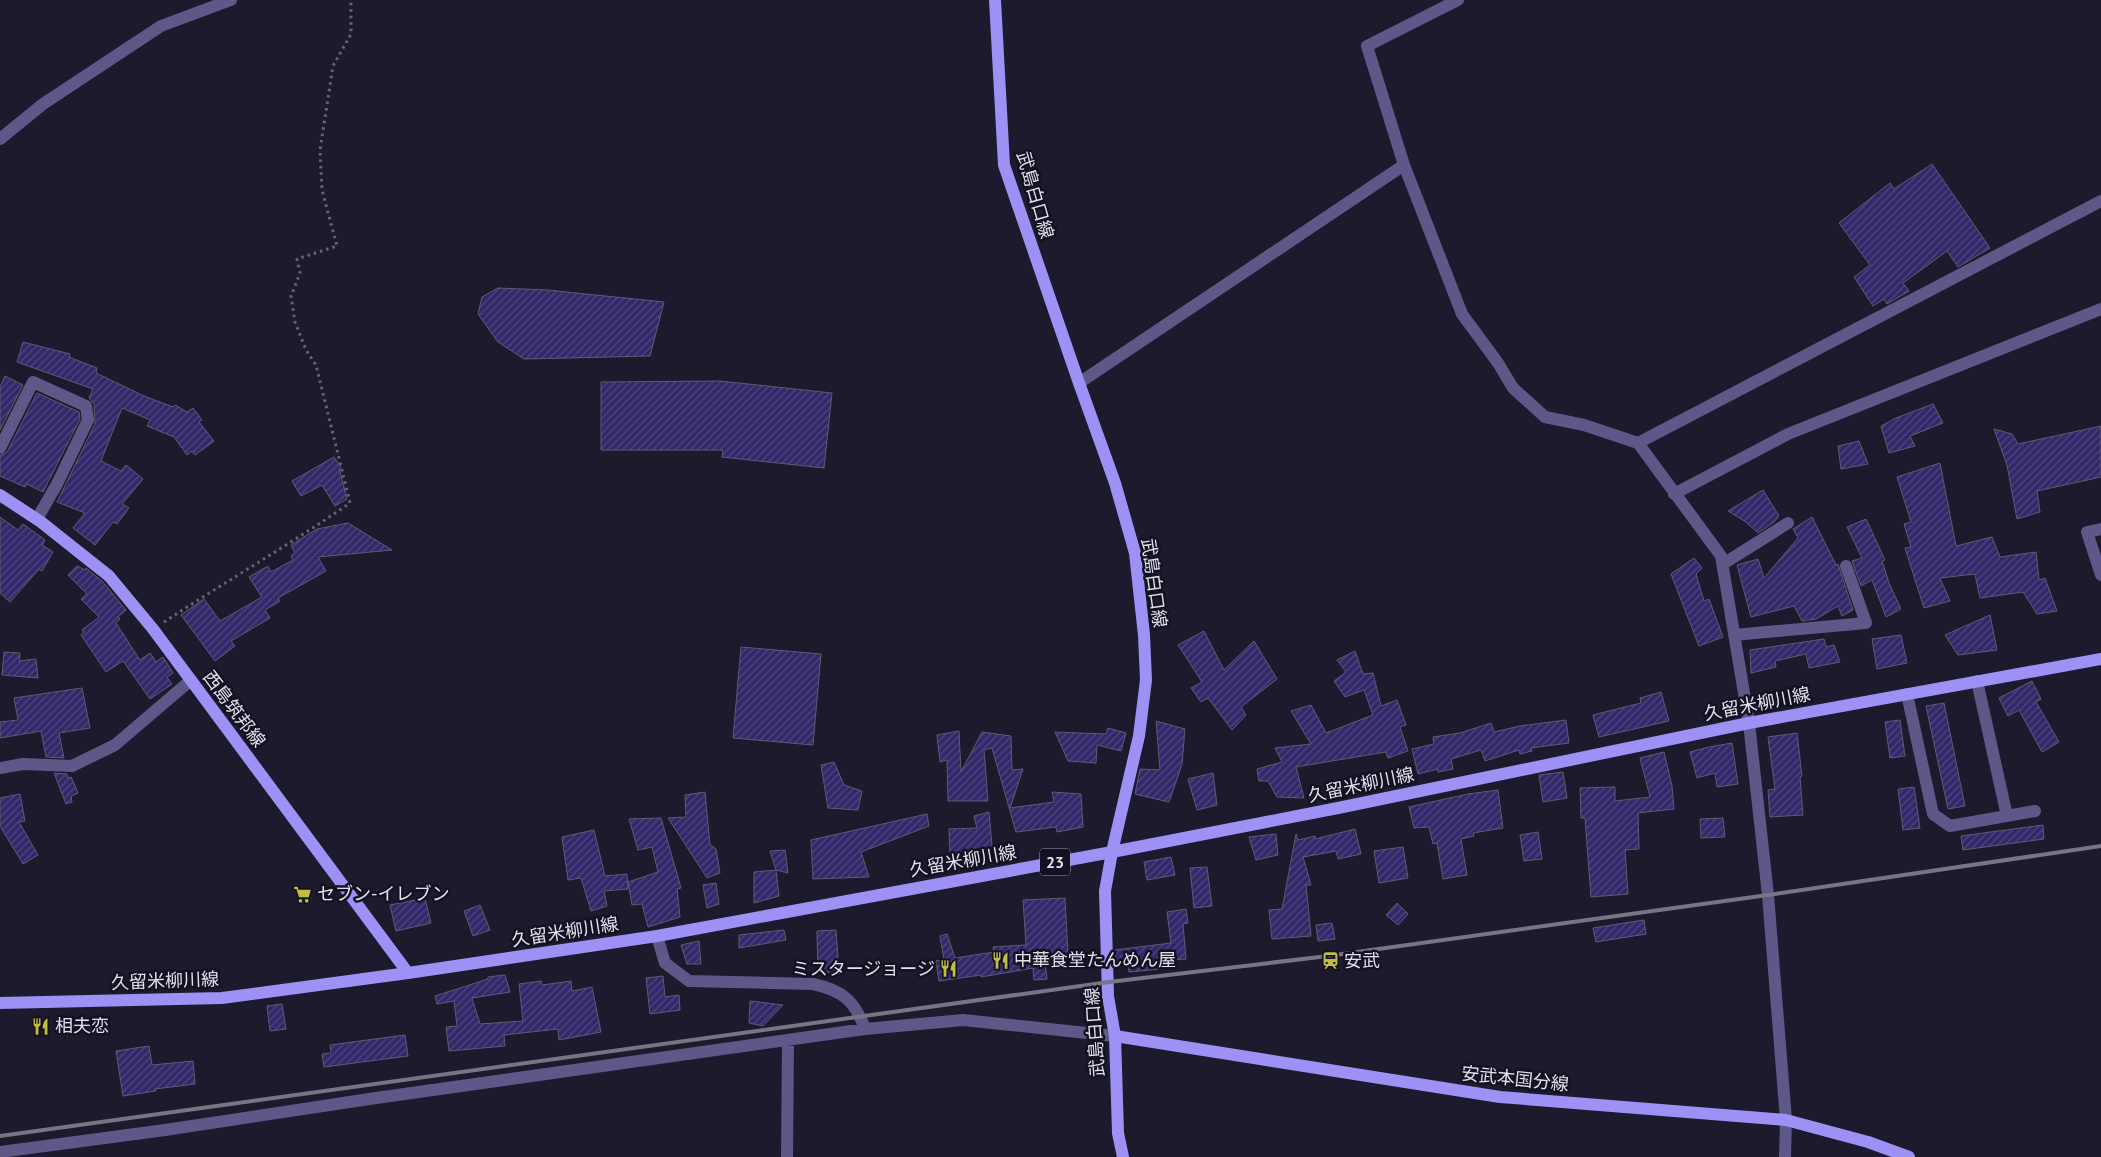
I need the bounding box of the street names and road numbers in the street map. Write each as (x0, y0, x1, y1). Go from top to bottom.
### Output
street label: 武島白口線 (1012, 148, 1059, 241)
street label: 武島白口線 (1137, 537, 1172, 629)
street label: 西島筑邦線 (198, 666, 271, 752)
street label: 久留米柳川線 (1702, 682, 1812, 725)
street label: 久留米柳川線 (1306, 762, 1416, 807)
street label: 久留米柳川線 (908, 840, 1018, 881)
road number: 23 (1040, 849, 1070, 876)
street label: 久留米柳川線 (510, 912, 620, 951)
street label: 久留米柳川線 (111, 967, 219, 994)
street label: 武島白口線 (1080, 986, 1109, 1078)
street label: 安武本国分線 (1460, 1061, 1570, 1096)

